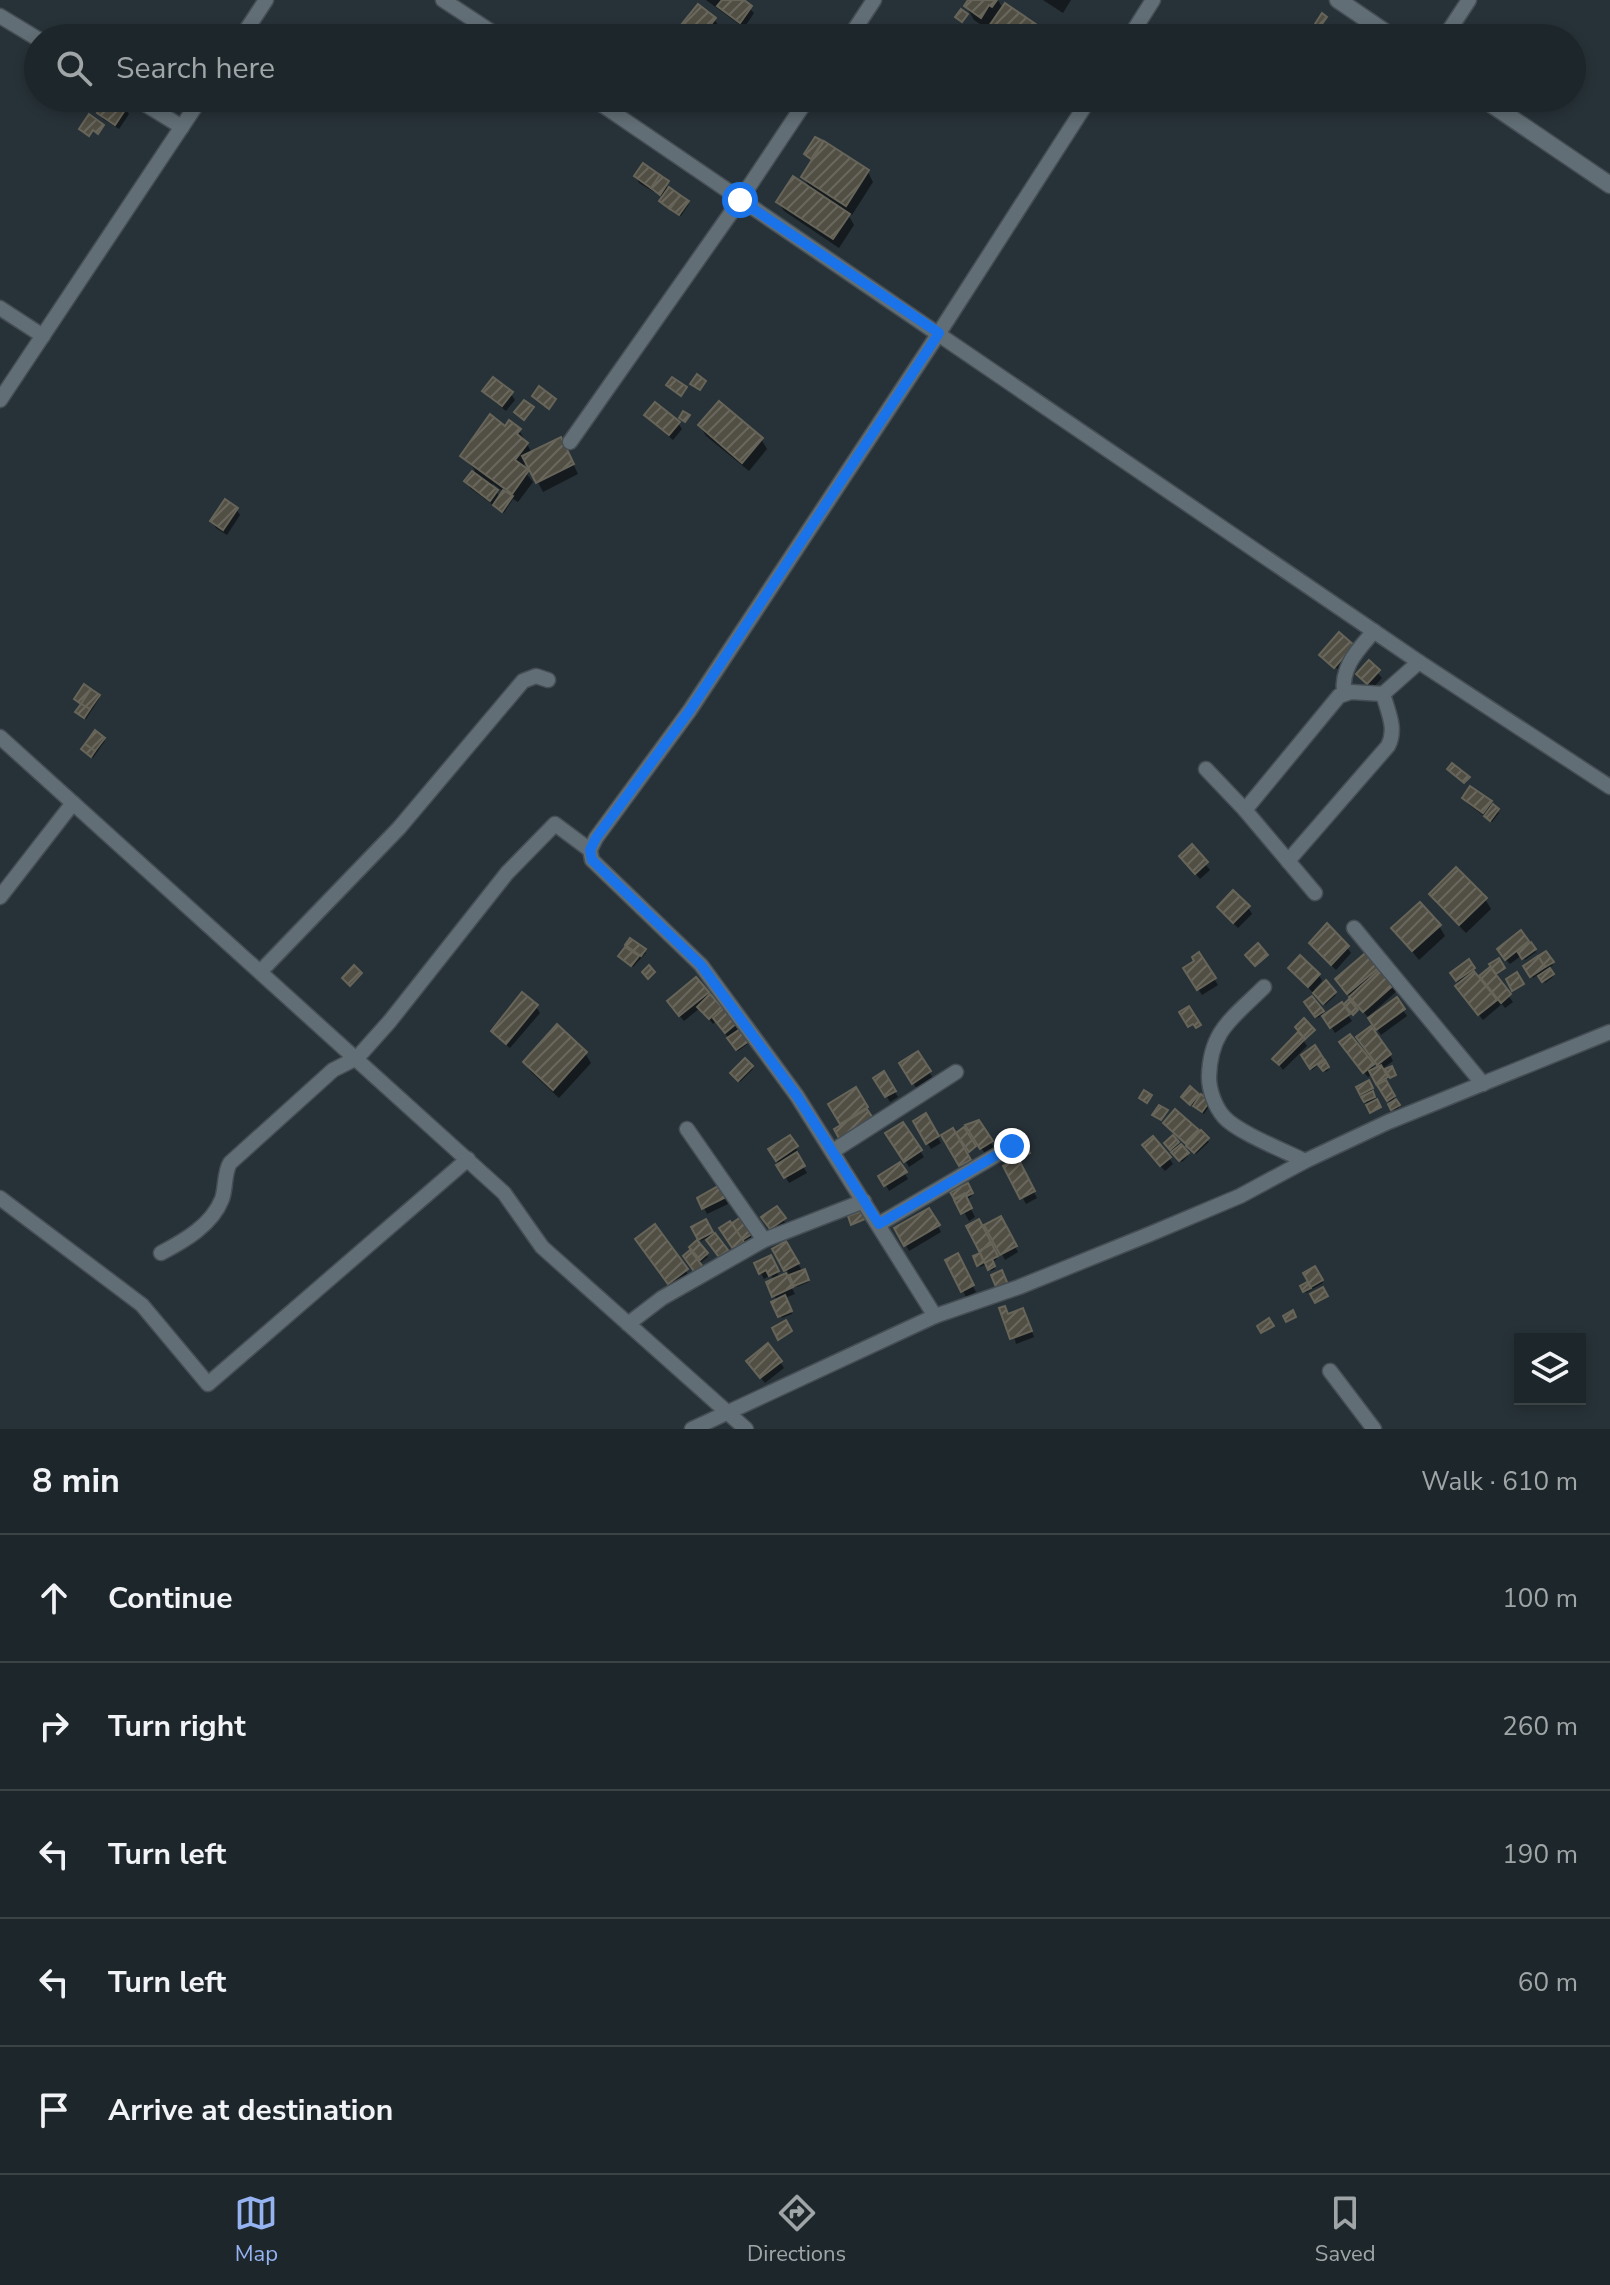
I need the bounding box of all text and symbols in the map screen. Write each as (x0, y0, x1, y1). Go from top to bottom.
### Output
search box (24, 24, 1586, 112)
icon: search (52, 46, 96, 90)
text: Search here (116, 48, 275, 89)
route start (722, 182, 758, 218)
route end (994, 1128, 1030, 1164)
map controls (1514, 1333, 1586, 1405)
button: layers (1514, 1333, 1586, 1405)
text: 8 min (32, 1458, 120, 1504)
text: Walk · 610 m (1421, 1464, 1578, 1499)
icon: ahead (32, 1576, 76, 1620)
text: Continue (108, 1578, 233, 1619)
text: 100 m (1502, 1581, 1578, 1616)
icon: right (32, 1704, 76, 1748)
text: Turn right (108, 1706, 246, 1747)
text: 260 m (1502, 1709, 1578, 1744)
icon: left (32, 1832, 76, 1876)
text: Turn left (108, 1834, 226, 1875)
text: 190 m (1502, 1837, 1578, 1872)
icon: left (32, 1960, 76, 2004)
text: Turn left (108, 1962, 226, 2003)
text: 60 m (1518, 1965, 1578, 2000)
icon: arrive (32, 2088, 76, 2132)
text: Arrive at destination (108, 2090, 393, 2131)
tab: Map (234, 2191, 278, 2269)
tab: Directions (747, 2191, 846, 2269)
tab: Saved (1315, 2191, 1376, 2269)

